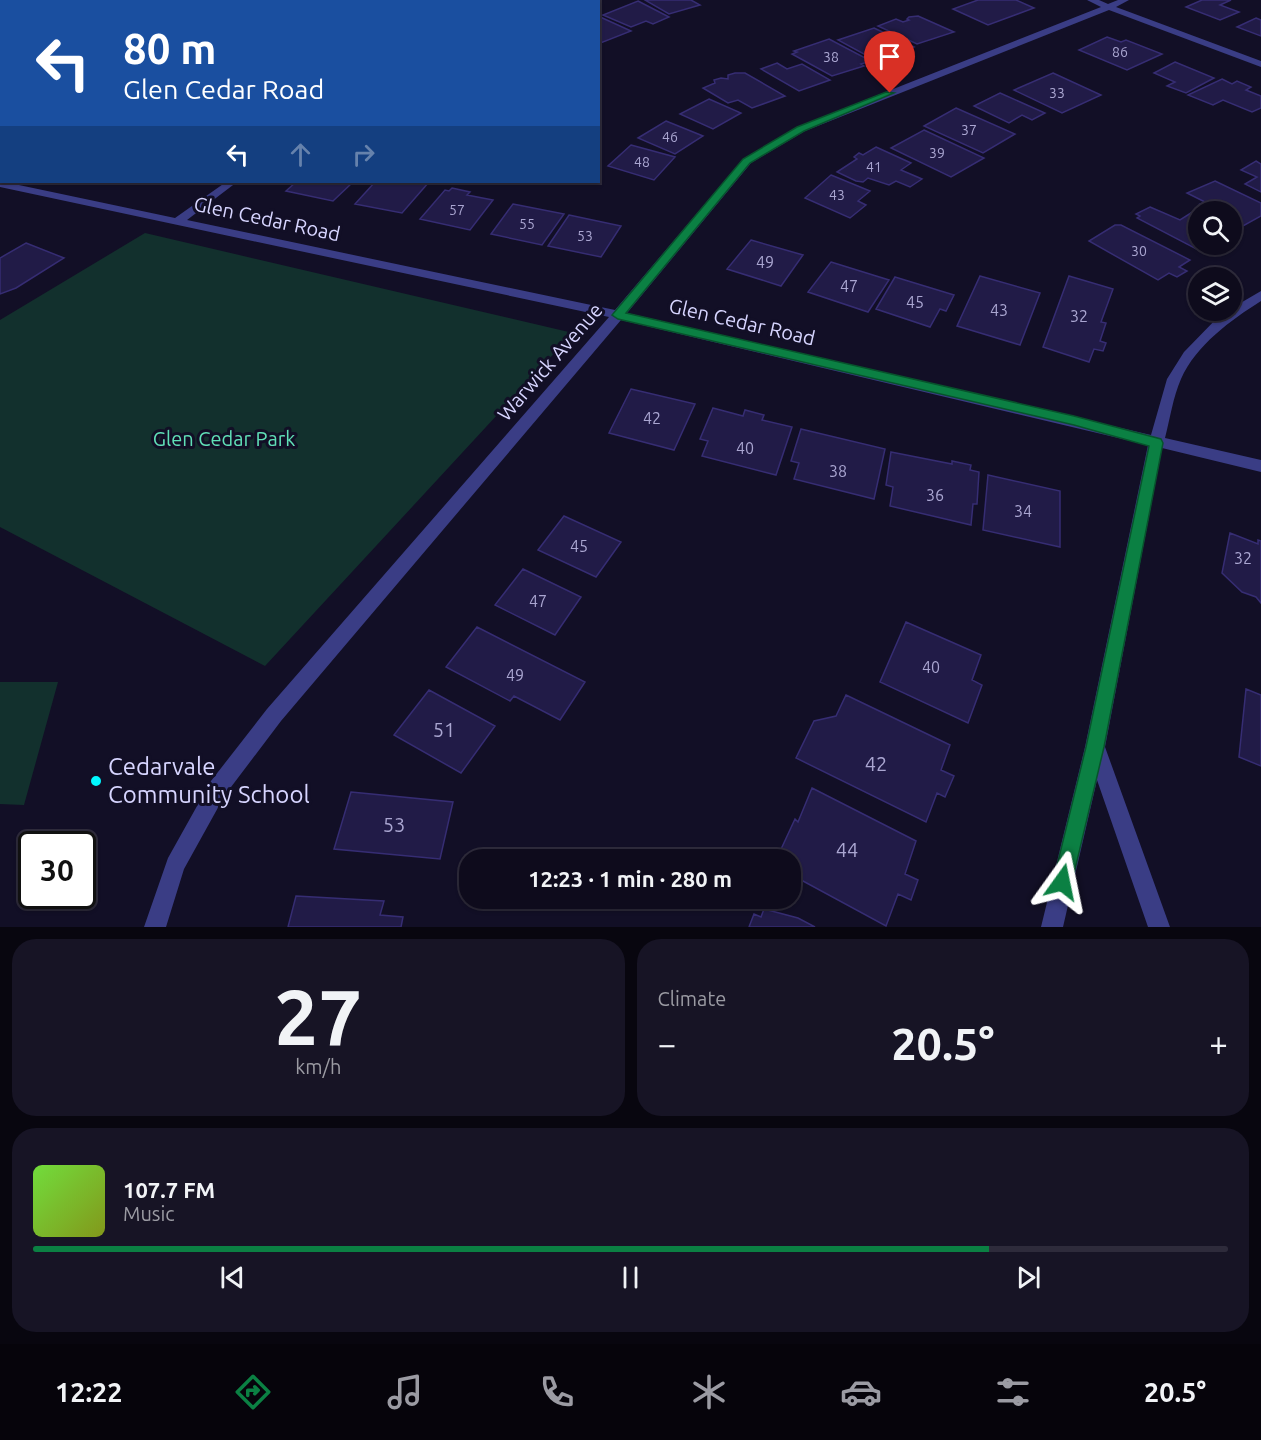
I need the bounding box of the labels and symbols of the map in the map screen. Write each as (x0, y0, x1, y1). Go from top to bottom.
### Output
pin (864, 31, 915, 93)
house number: 86 (1112, 44, 1128, 60)
house number: 38 (823, 49, 839, 65)
house number: 33 (1049, 85, 1065, 101)
house number: 37 (961, 122, 977, 138)
house number: 46 (662, 129, 678, 145)
house number: 39 (929, 145, 945, 161)
house number: 48 (634, 154, 650, 170)
house number: 41 (866, 159, 882, 175)
house number: 43 (829, 187, 845, 203)
street label: Glen Cedar Road (192, 192, 342, 245)
house number: 57 (449, 202, 465, 218)
house number: 55 (519, 216, 535, 232)
house number: 53 (577, 228, 593, 244)
house number: 30 (1131, 243, 1147, 259)
house number: 49 (756, 253, 774, 271)
house number: 47 (840, 277, 858, 295)
house number: 45 (906, 293, 924, 311)
street label: Glen Cedar Road (667, 294, 817, 349)
street label: Warwick Avenue (492, 298, 607, 425)
house number: 43 (990, 301, 1008, 319)
house number: 32 (1070, 307, 1088, 325)
house number: 42 (643, 409, 661, 427)
park label: Glen Cedar Park (153, 427, 295, 450)
house number: 40 (736, 439, 754, 457)
house number: 38 (829, 462, 847, 480)
house number: 36 (926, 486, 944, 504)
house number: 34 (1014, 502, 1032, 520)
house number: 45 (570, 537, 588, 555)
house number: 32 (1234, 549, 1252, 567)
house number: 47 (529, 592, 547, 610)
house number: 40 (922, 658, 940, 676)
house number: 49 (506, 666, 524, 684)
house number: 51 (433, 718, 455, 741)
house number: 42 (865, 752, 887, 775)
place label: Cedarvale Community School (108, 753, 310, 808)
marker: Cedarvale Community School (89, 774, 103, 788)
house number: 53 (383, 813, 405, 836)
speed limit sign: 30 (18, 831, 96, 909)
house number: 44 (836, 838, 858, 861)
position arrow (1030, 850, 1094, 914)

